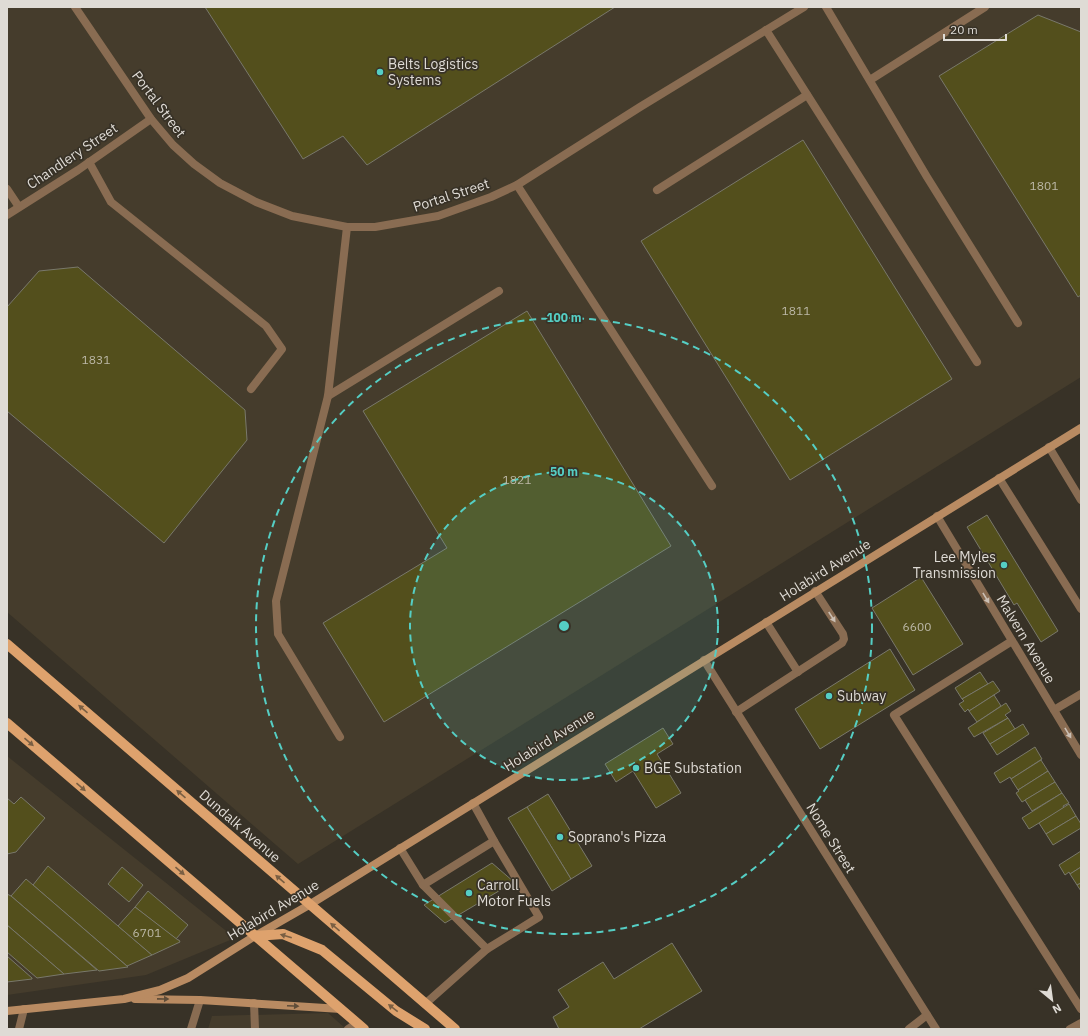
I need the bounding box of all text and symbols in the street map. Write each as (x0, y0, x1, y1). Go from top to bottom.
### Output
scale bar (944, 16, 1006, 42)
text: 20 m (950, 22, 978, 37)
place label: Belts Logistics Systems (388, 55, 478, 89)
street label: Portal Street (128, 67, 190, 141)
marker: Belts Logistics Systems (375, 67, 385, 77)
street label: Chandlery Street (23, 119, 121, 193)
street label: Portal Street (411, 174, 491, 216)
house number: 1801 (1030, 178, 1058, 193)
house number: 1811 (782, 303, 810, 318)
text: 100 m (546, 310, 582, 325)
house number: 1831 (82, 352, 110, 367)
text: 50 m (550, 464, 578, 479)
house number: 1821 (503, 472, 531, 487)
street label: Holabird Avenue (776, 535, 874, 605)
place label: Lee Myles Transmission (913, 548, 996, 582)
marker: Lee Myles Transmission (999, 560, 1009, 570)
street label: Malvern Avenue (993, 591, 1060, 687)
one-way arrow (982, 592, 989, 604)
one-way arrow (828, 612, 836, 622)
centre of rings (557, 619, 571, 633)
house number: 6600 (903, 619, 931, 634)
place label: Subway (837, 687, 886, 705)
marker: Subway (824, 691, 834, 701)
one-way arrow (78, 705, 88, 714)
street label: Holabird Avenue (500, 705, 598, 775)
one-way arrow (1064, 727, 1071, 739)
one-way arrow (25, 737, 34, 746)
place label: BGE Substation (644, 759, 742, 777)
marker: BGE Substation (631, 763, 641, 773)
one-way arrow (76, 782, 87, 791)
street label: Dundalk Avenue (196, 786, 285, 866)
one-way arrow (177, 790, 186, 799)
street label: Nome Street (802, 800, 860, 876)
place label: Soprano's Pizza (568, 828, 667, 846)
marker: Soprano's Pizza (555, 832, 565, 842)
one-way arrow (175, 867, 185, 876)
street label: Holabird Avenue (224, 875, 322, 944)
one-way arrow (275, 875, 284, 884)
place label: Carroll Motor Fuels (477, 876, 551, 910)
marker: Carroll Motor Fuels (464, 888, 474, 898)
one-way arrow (330, 922, 341, 931)
house number: 6701 (133, 925, 161, 940)
one-way arrow (280, 933, 292, 939)
north arrow (1032, 980, 1072, 1020)
one-way arrow (157, 996, 169, 1003)
text: N (1050, 1001, 1064, 1017)
one-way arrow (287, 1002, 299, 1009)
one-way arrow (387, 1003, 398, 1012)

